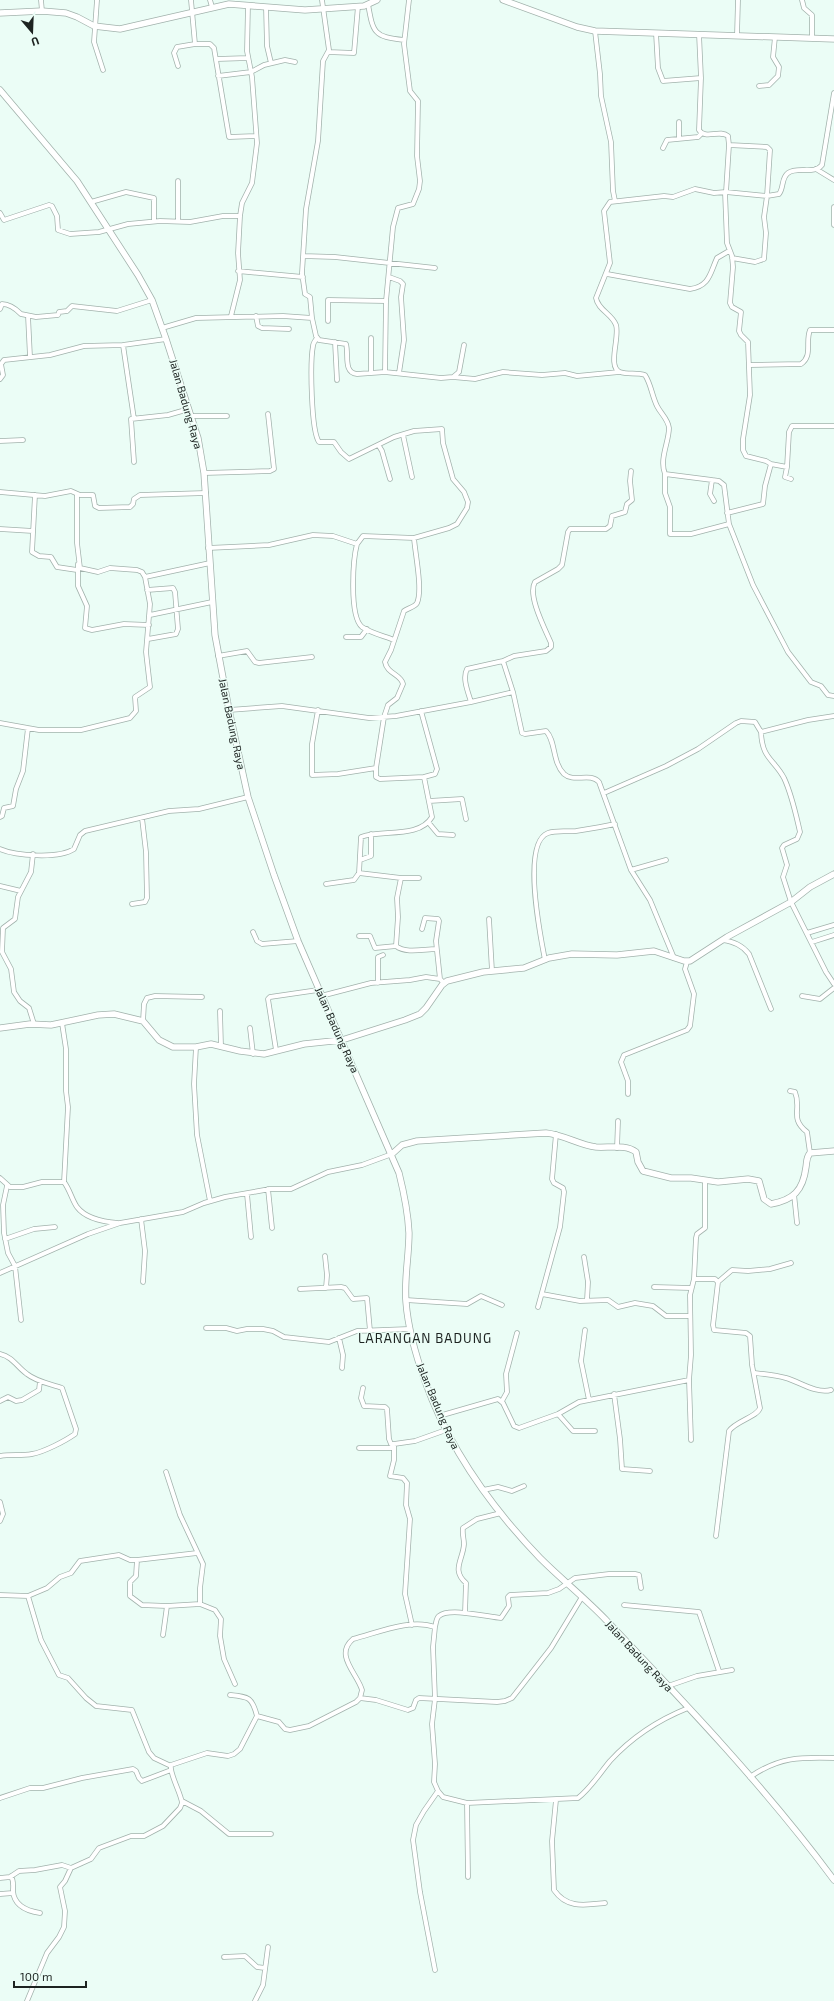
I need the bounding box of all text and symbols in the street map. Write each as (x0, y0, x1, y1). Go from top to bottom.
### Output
north arrow (12, 12, 52, 52)
text: U (30, 35, 41, 49)
street label: Jalan Badung Raya (167, 357, 206, 450)
street label: Jalan Badung Raya (216, 677, 249, 771)
street label: Jalan Badung Raya (313, 985, 362, 1075)
district label: LARANGAN BADUNG (358, 1330, 492, 1346)
street label: Jalan Badung Raya (414, 1360, 463, 1451)
street label: Jalan Badung Raya (603, 1617, 676, 1694)
scale bar (14, 1963, 86, 1989)
text: 100 m (20, 1969, 52, 1983)

